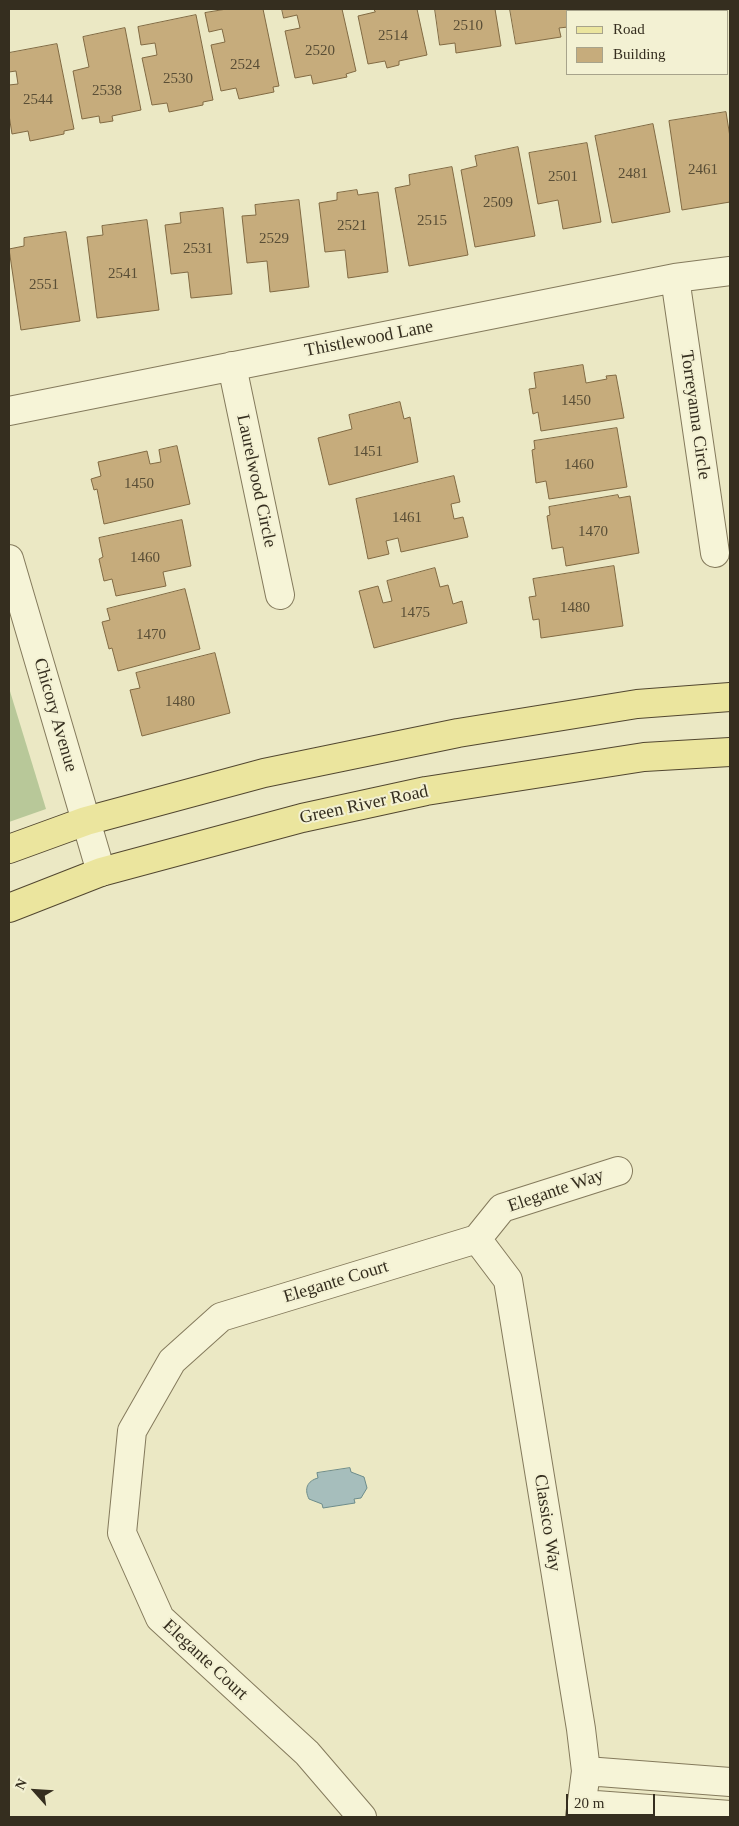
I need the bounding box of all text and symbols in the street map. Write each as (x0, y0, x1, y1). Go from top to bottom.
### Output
legend (566, 10, 729, 75)
house number: 2510 (453, 17, 483, 35)
text: Road (613, 21, 645, 37)
house number: 2514 (378, 27, 408, 45)
house number: 2520 (305, 42, 335, 60)
text: Building (613, 46, 666, 62)
house number: 2524 (230, 56, 260, 74)
house number: 2530 (163, 70, 193, 88)
house number: 2538 (92, 82, 122, 100)
house number: 2544 (23, 91, 53, 109)
house number: 2461 (688, 161, 718, 179)
house number: 2481 (618, 165, 648, 183)
house number: 2501 (548, 168, 578, 186)
house number: 2509 (483, 194, 513, 212)
house number: 2515 (417, 212, 447, 230)
house number: 2521 (337, 217, 367, 235)
house number: 2529 (259, 230, 289, 248)
house number: 2531 (183, 240, 213, 258)
house number: 2541 (108, 265, 138, 283)
house number: 2551 (29, 276, 59, 294)
street label: Thistlewood Lane (303, 316, 435, 362)
street label: Torreyanna Circle (675, 349, 715, 481)
house number: 1450 (561, 392, 591, 410)
street label: Laurelwood Circle (231, 413, 281, 549)
house number: 1451 (353, 443, 383, 461)
house number: 1460 (564, 456, 594, 474)
house number: 1450 (124, 475, 154, 493)
house number: 1461 (392, 509, 422, 527)
house number: 1470 (578, 523, 608, 541)
house number: 1460 (130, 549, 160, 567)
house number: 1480 (560, 599, 590, 617)
house number: 1475 (400, 604, 430, 622)
house number: 1470 (136, 626, 166, 644)
street label: Chicory Avenue (28, 656, 82, 774)
house number: 1480 (165, 693, 195, 711)
street label: Green River Road (298, 781, 430, 829)
street label: Elegante Way (505, 1165, 607, 1217)
street label: Elegante Court (281, 1256, 391, 1308)
street label: Classico Way (529, 1473, 565, 1573)
street label: Elegante Court (158, 1615, 252, 1705)
north arrow (10, 1766, 60, 1816)
text: N (12, 1776, 30, 1792)
scale bar (569, 1784, 658, 1816)
text: 20 m (574, 1795, 604, 1811)

